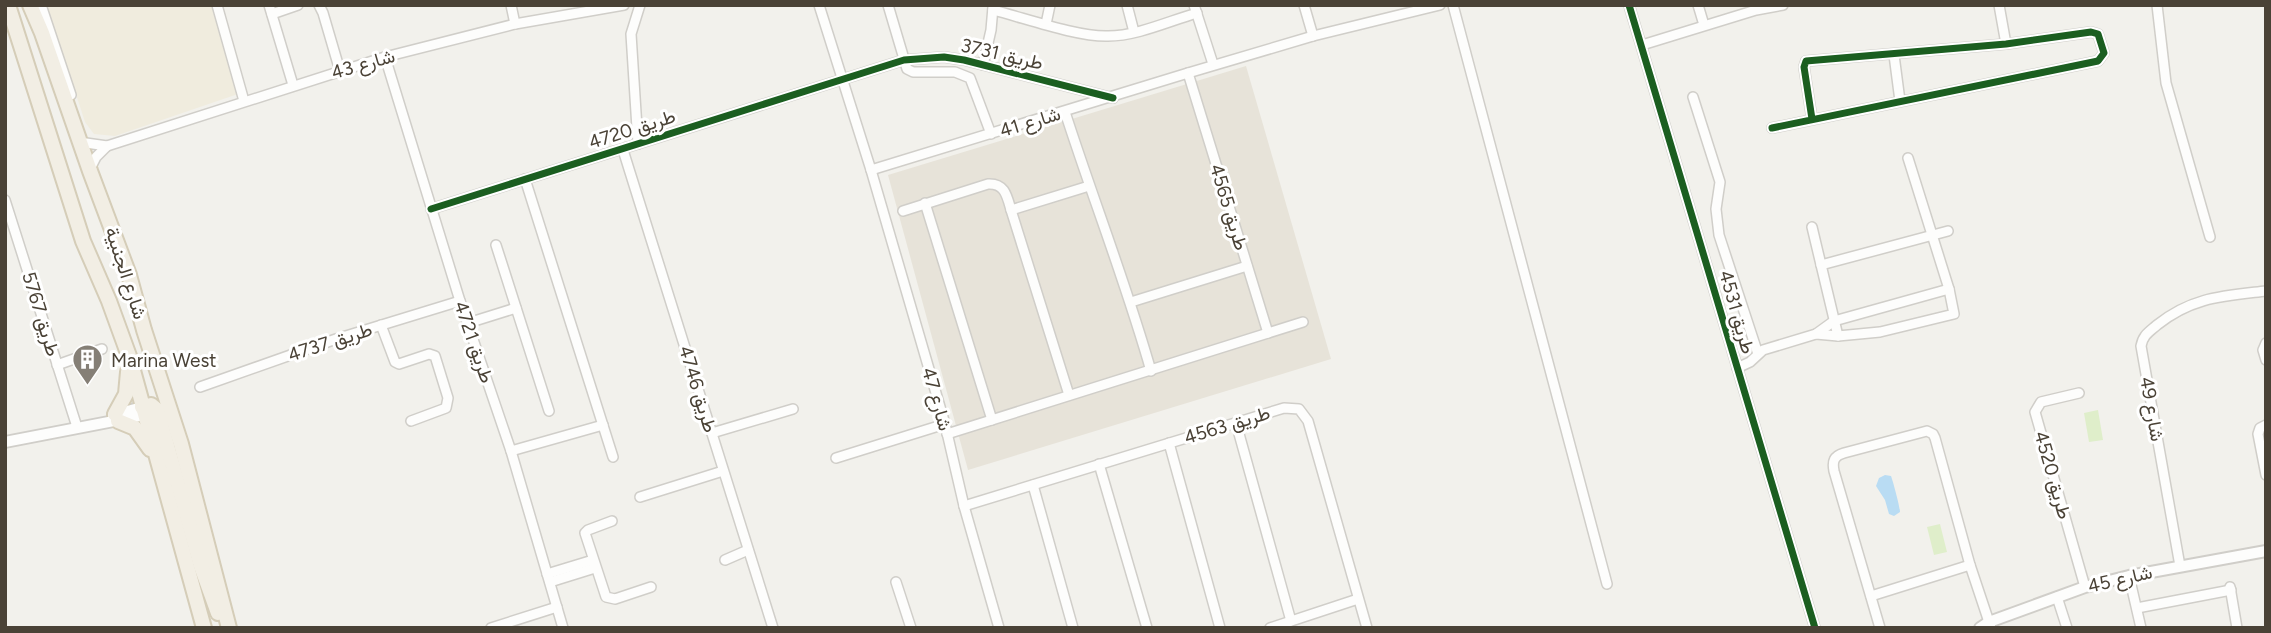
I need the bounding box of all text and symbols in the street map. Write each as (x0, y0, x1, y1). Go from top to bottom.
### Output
street label: طريق 3731 (959, 33, 1045, 75)
street label: شارع 43 (329, 44, 398, 85)
street label: شارع 41 (997, 102, 1064, 143)
street label: طريق 4720 (586, 104, 678, 154)
street label: طريق 4565 (1205, 161, 1253, 253)
street label: شارع الجنبية (99, 224, 152, 322)
street label: طريق 4531 (1714, 268, 1760, 356)
street label: طريق 5767 (17, 269, 65, 359)
street label: طريق 4721 (449, 298, 499, 386)
street label: طريق 4737 (285, 318, 375, 366)
building icon: Marina West (71, 343, 105, 387)
street label: طريق 4746 (674, 343, 722, 435)
place label: Marina West (111, 349, 216, 372)
street label: شارع 47 (916, 365, 957, 434)
street label: شارع 49 (2134, 375, 2169, 443)
street label: طريق 4563 (1181, 401, 1273, 449)
street label: طريق 4520 (2029, 428, 2077, 522)
street label: شارع 45 (2085, 560, 2155, 599)

